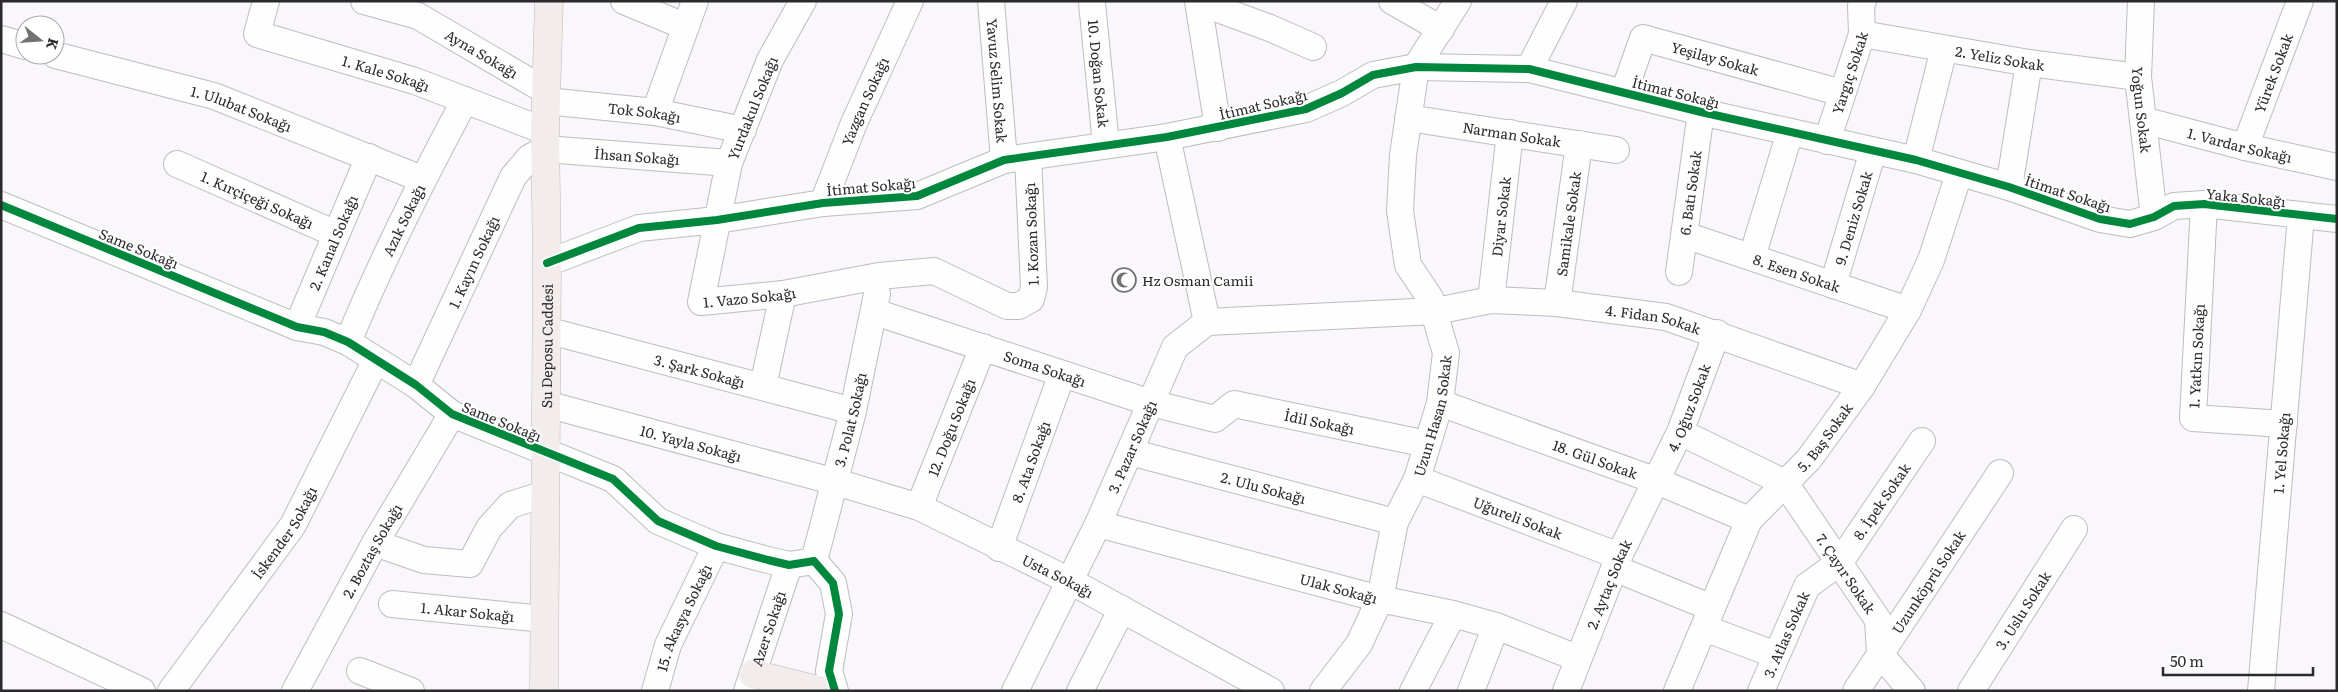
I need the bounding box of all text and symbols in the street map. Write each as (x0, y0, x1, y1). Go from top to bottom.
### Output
north arrow (15, 15, 65, 65)
street label: Yavuz Selim Sokak (982, 18, 1013, 144)
street label: 10. Doğan Sokak (1084, 19, 1114, 129)
street label: Ayna Sokağı (442, 24, 522, 83)
street label: Yargıç Sokak (1827, 28, 1872, 117)
street label: Yürek Sokak (2249, 30, 2297, 116)
text: K (42, 36, 65, 52)
street label: Yeşilay Sokak (1669, 36, 1762, 80)
street label: 2. Yeliz Sokak (1954, 40, 2046, 75)
street label: 1. Kale Sokağı (340, 50, 433, 96)
street label: Yurdakul Sokağı (722, 53, 782, 163)
street label: Yazgan Sokağı (836, 53, 893, 148)
street label: Yoğun Sokak (2128, 66, 2157, 154)
street label: İtimat Sokağı (1630, 71, 1722, 113)
street label: 1. Ulubat Sokağı (189, 80, 295, 136)
street label: İtimat Sokağı (1217, 84, 1309, 124)
street label: Tok Sokağı (607, 97, 683, 127)
street label: Narman Sokak (1461, 117, 1563, 151)
street label: 1. Vardar Sokağı (2185, 122, 2294, 167)
street label: İhsan Sokağı (594, 143, 681, 169)
street label: 6. Batı Sokak (1674, 149, 1706, 236)
street label: 1. Kırçiçeği Sokağı (198, 166, 317, 233)
street label: 9. Deniz Sokak (1830, 168, 1877, 267)
street label: Samikale Sokak (1551, 170, 1585, 277)
street label: İtimat Sokağı (2022, 170, 2114, 216)
street label: İtimat Sokağı (825, 172, 917, 200)
street label: Diyar Sokak (1486, 175, 1515, 258)
street label: Azık Sokağı (377, 180, 430, 259)
street label: 1. Kozan Sokağı (1019, 182, 1043, 286)
street label: Yaka Sokağı (2205, 183, 2287, 211)
street label: 2. Kanal Sokağı (304, 191, 362, 293)
street label: 1. Kayın Sokağı (443, 212, 504, 311)
street label: Same Sokağı (96, 223, 182, 273)
street label: 8. Esen Sokak (1751, 249, 1843, 297)
mosque icon: Hz Osman Camii (1111, 267, 1137, 293)
place label: Hz Osman Camii (1142, 270, 1254, 290)
street label: 1. Vazo Sokağı (702, 282, 798, 312)
street label: Su Deposu Caddesi (536, 283, 557, 408)
street label: 4. Fidan Sokak (1604, 299, 1704, 339)
street label: 1. Yatkın Sokağı (2183, 303, 2209, 409)
street label: Soma Sokağı (1001, 345, 1089, 391)
street label: 3. Şark Sokağı (652, 349, 748, 392)
street label: Uzun Hasan Sokak (1408, 353, 1456, 479)
street label: 4. Oğuz Sokak (1662, 360, 1715, 455)
street label: 3. Polat Sokağı (829, 370, 871, 469)
street label: 12. Doğu Sokağı (922, 375, 980, 479)
street label: Same Sokağı (459, 396, 545, 446)
street label: 3. Pazar Sokağı (1103, 397, 1161, 496)
street label: 5. Baş Sokak (1792, 398, 1857, 476)
street label: İdil Sokağı (1282, 405, 1357, 439)
street label: 1. Yel Sokağı (2268, 411, 2294, 494)
street label: 8. Ata Sokağı (1006, 417, 1054, 505)
street label: 10. Yayla Sokağı (638, 420, 744, 466)
street label: 18. Gül Sokak (1550, 434, 1641, 483)
street label: 8. İpek Sokak (1848, 458, 1915, 544)
street label: 2. Ulu Sokağı (1219, 466, 1308, 508)
street label: İskender Sokağı (247, 482, 321, 583)
street label: Uğureli Sokak (1470, 491, 1566, 544)
street label: 2. Boztaş Sokağı (337, 499, 407, 602)
street label: Uzunköprü Sokak (1887, 526, 1970, 637)
street label: 7. Çayır Sokak (1812, 529, 1881, 618)
street label: 2. Aytaç Sokak (1581, 535, 1636, 632)
street label: Usta Sokağı (1019, 549, 1098, 602)
street label: 15. Akasya Sokağı (651, 560, 716, 673)
street label: 3. Uslu Sokak (1990, 567, 2055, 653)
street label: Ulak Sokağı (1297, 568, 1380, 608)
street label: 3. Atlas Sokak (1758, 587, 1814, 681)
street label: Azer Sokağı (746, 588, 790, 669)
street label: 1. Akar Sokağı (420, 597, 516, 626)
scale bar (2163, 644, 2313, 676)
text: 50 m (2170, 649, 2204, 672)

